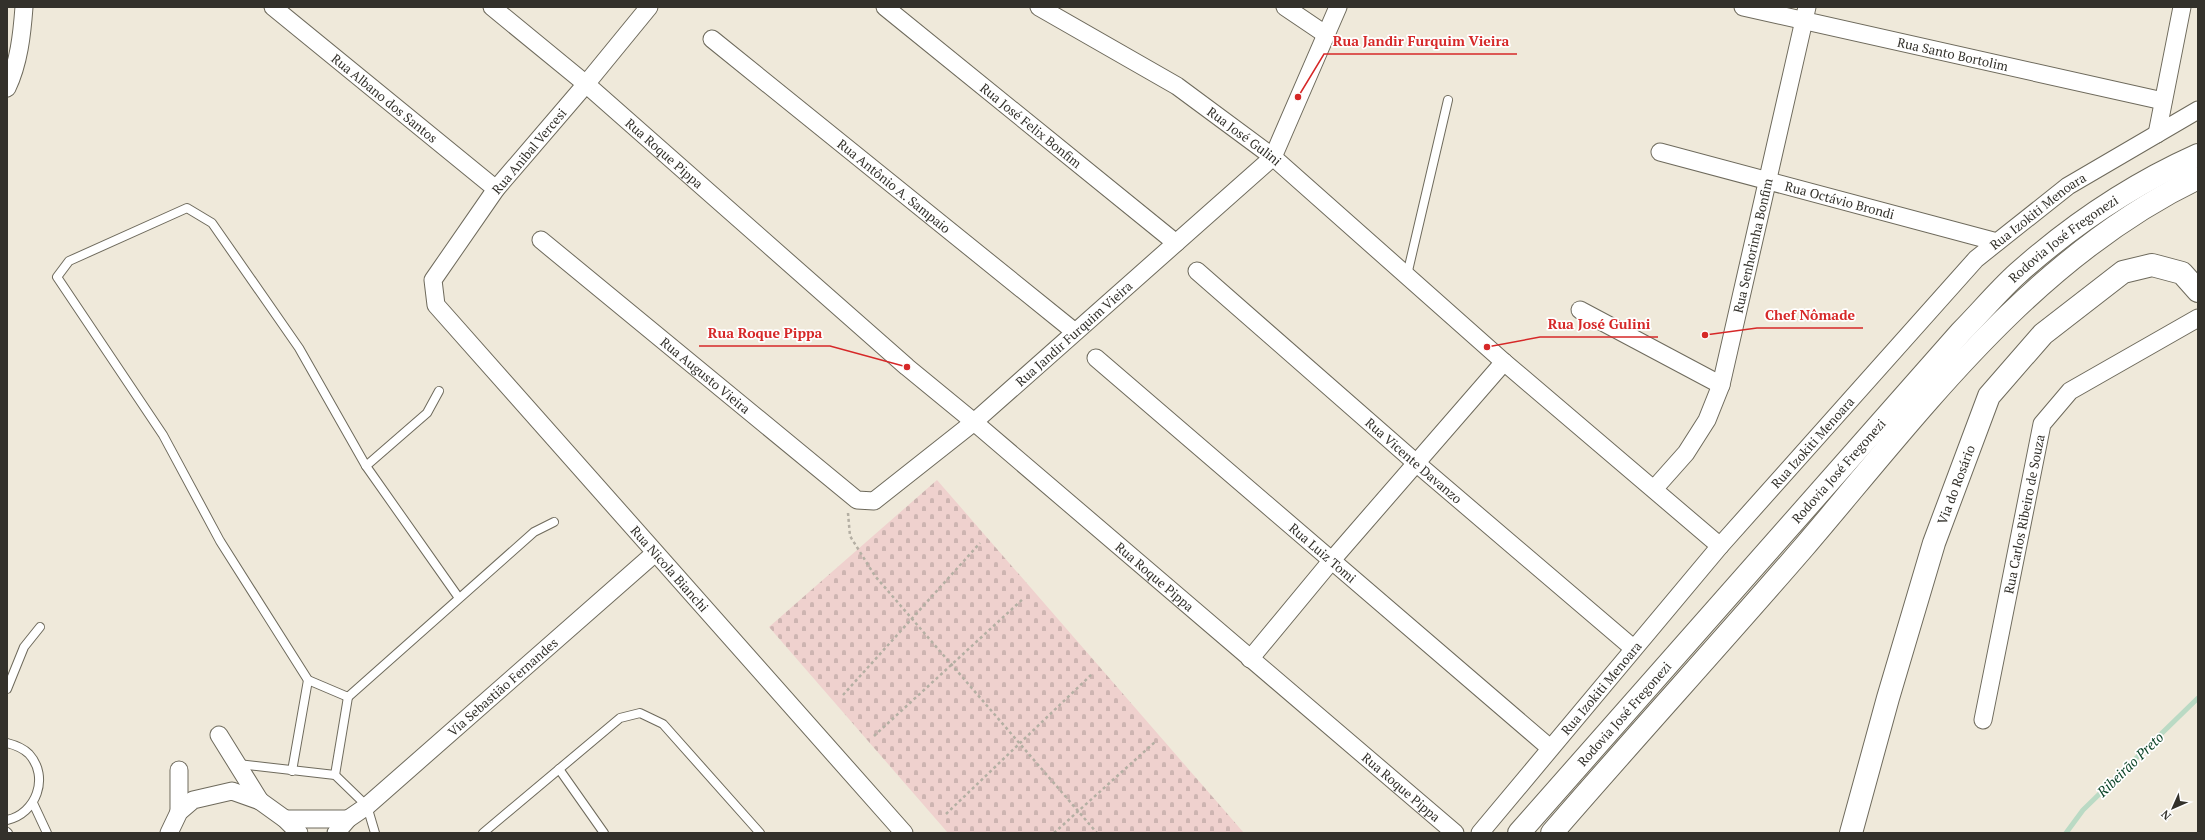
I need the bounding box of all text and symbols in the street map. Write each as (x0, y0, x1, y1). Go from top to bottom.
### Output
callout: Rua Jandir Furquim Vieira (1324, 28, 1517, 54)
text: Rua Jandir Furquim Vieira (1333, 31, 1510, 50)
street label: Rua Santo Bortolim (1896, 33, 2010, 75)
street label: Rua Albano dos Santos (328, 49, 441, 147)
street label: Rua José Felix Bonfim (976, 79, 1086, 172)
street label: Rua José Gulini (1204, 102, 1286, 170)
street label: Rua Anibal Vercesi (488, 104, 570, 198)
street label: Rua Roque Pippa (622, 114, 707, 193)
street label: Rua Antônio A. Sampaio (834, 135, 954, 237)
street label: Rua Izokiti Menoara (1986, 168, 2090, 254)
street label: Rua Senhorinha Bonfim (1729, 176, 1777, 315)
street label: Rua Octávio Brondi (1783, 177, 1896, 223)
street label: Rodovia José Fregonezi (2004, 191, 2121, 286)
street label: Rua Jandir Furquim Vieira (1011, 277, 1136, 390)
callout: Chef Nômade (1757, 302, 1863, 328)
text: Chef Nômade (1765, 305, 1856, 324)
callout: Rua José Gulini (1540, 311, 1658, 337)
text: Rua José Gulini (1548, 314, 1651, 333)
callout: Rua Roque Pippa (699, 320, 830, 346)
text: Rua Roque Pippa (708, 323, 822, 342)
street label: Rua Augusto Vieira (657, 333, 754, 418)
street label: Rua Izokiti Menoara (1767, 392, 1858, 492)
street label: Rua Vicente Davanzo (1362, 414, 1466, 507)
street label: Rodovia José Fregonezi (1788, 415, 1890, 527)
street label: Rua Carlos Ribeiro de Souza (1999, 432, 2049, 595)
street label: Via do Rosário (1933, 442, 1979, 527)
street label: Rua Luiz Tomi (1285, 519, 1360, 587)
street label: Rua Nicola Bianchi (627, 522, 713, 616)
street label: Rua Roque Pippa (1112, 538, 1198, 615)
street label: Via Sebastião Fernandes (444, 633, 562, 740)
street label: Rua Izokiti Menoara (1557, 637, 1646, 739)
street label: Rodovia José Fregonezi (1573, 658, 1675, 770)
water label: Ribeirão Preto (2092, 727, 2167, 801)
street label: Rua Roque Pippa (1358, 748, 1445, 826)
north arrow (2153, 788, 2193, 828)
text: N (2158, 807, 2174, 823)

